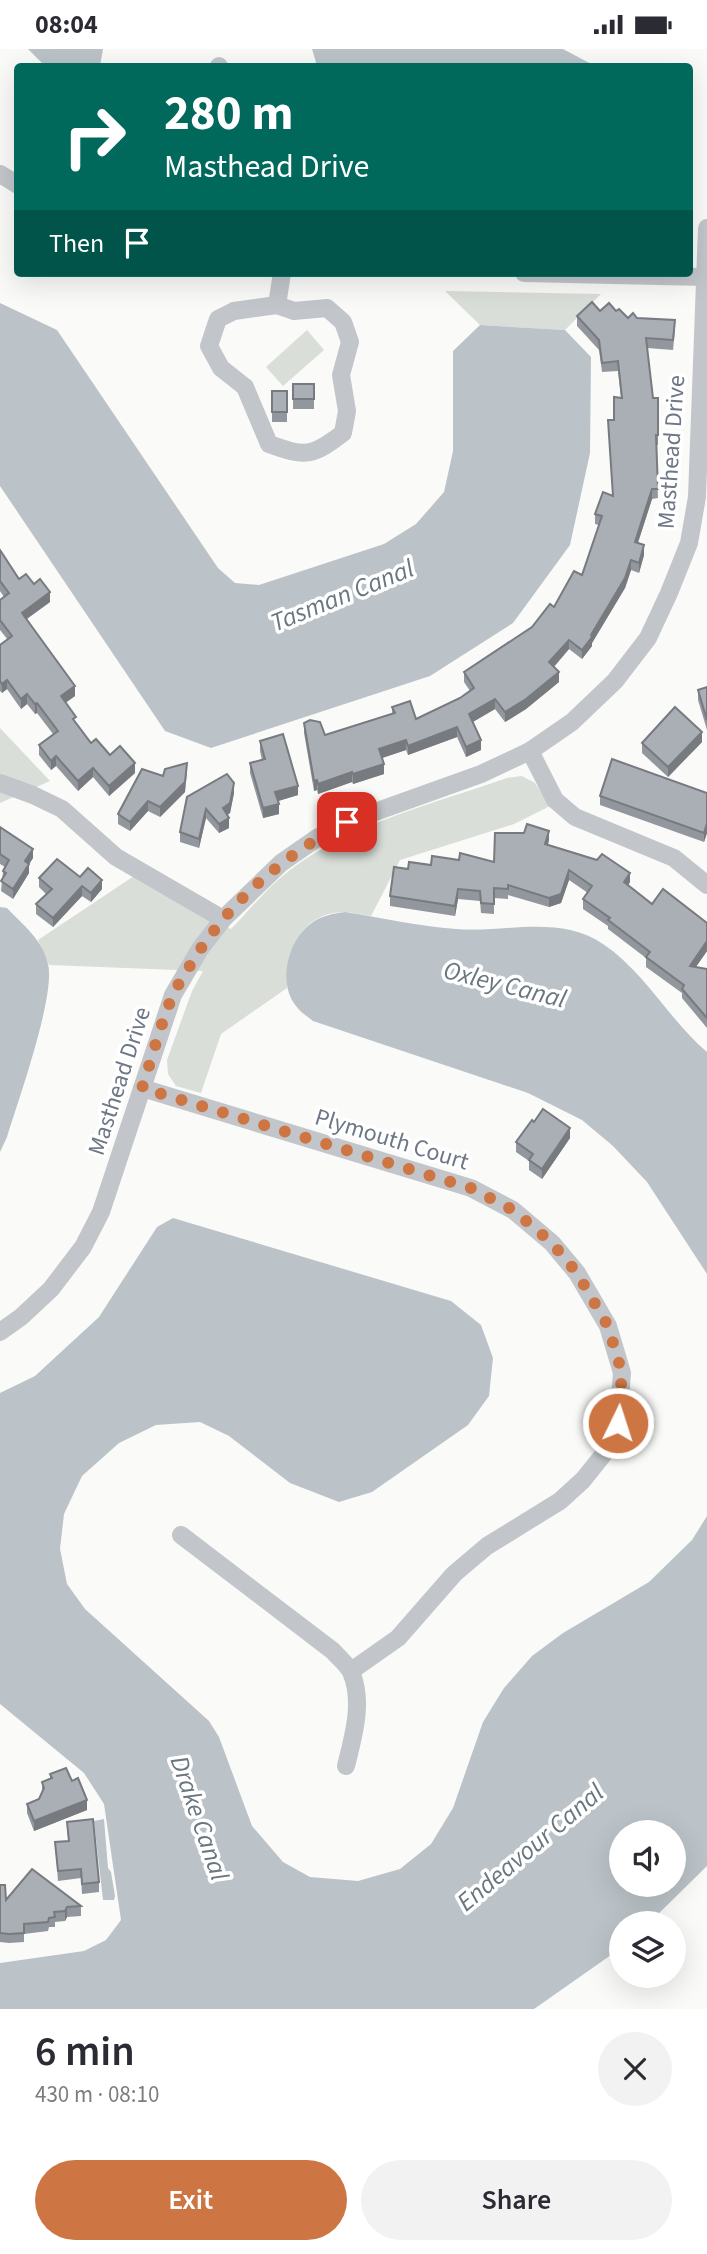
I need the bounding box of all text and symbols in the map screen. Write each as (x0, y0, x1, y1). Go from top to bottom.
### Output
text: 08:04 (35, 6, 98, 43)
text: 280 m (164, 79, 293, 149)
icon: right (49, 91, 140, 182)
text: Masthead Drive (164, 144, 369, 190)
icon: arrive (118, 224, 156, 262)
text: Then (49, 225, 104, 262)
street label: Masthead Drive (649, 374, 694, 530)
water label: Tasman Canal (265, 550, 420, 641)
pin (317, 792, 377, 852)
icon: arrive (328, 803, 366, 841)
water label: Oxley Canal (440, 951, 571, 1018)
street label: Masthead Drive (79, 1002, 160, 1160)
street label: Plymouth Court (311, 1099, 473, 1179)
position arrow (581, 1386, 655, 1460)
water label: Drake Canal (161, 1751, 238, 1886)
water label: Endeavour Canal (449, 1774, 612, 1920)
map controls (609, 1820, 686, 1988)
button: sound (609, 1820, 686, 1897)
button: layers (609, 1911, 686, 1988)
text: 6 min (35, 2022, 135, 2082)
button: close (598, 2032, 672, 2106)
text: 430 m · 08:10 (35, 2078, 159, 2111)
button: Exit (35, 2160, 347, 2240)
button: Share (361, 2160, 672, 2240)

